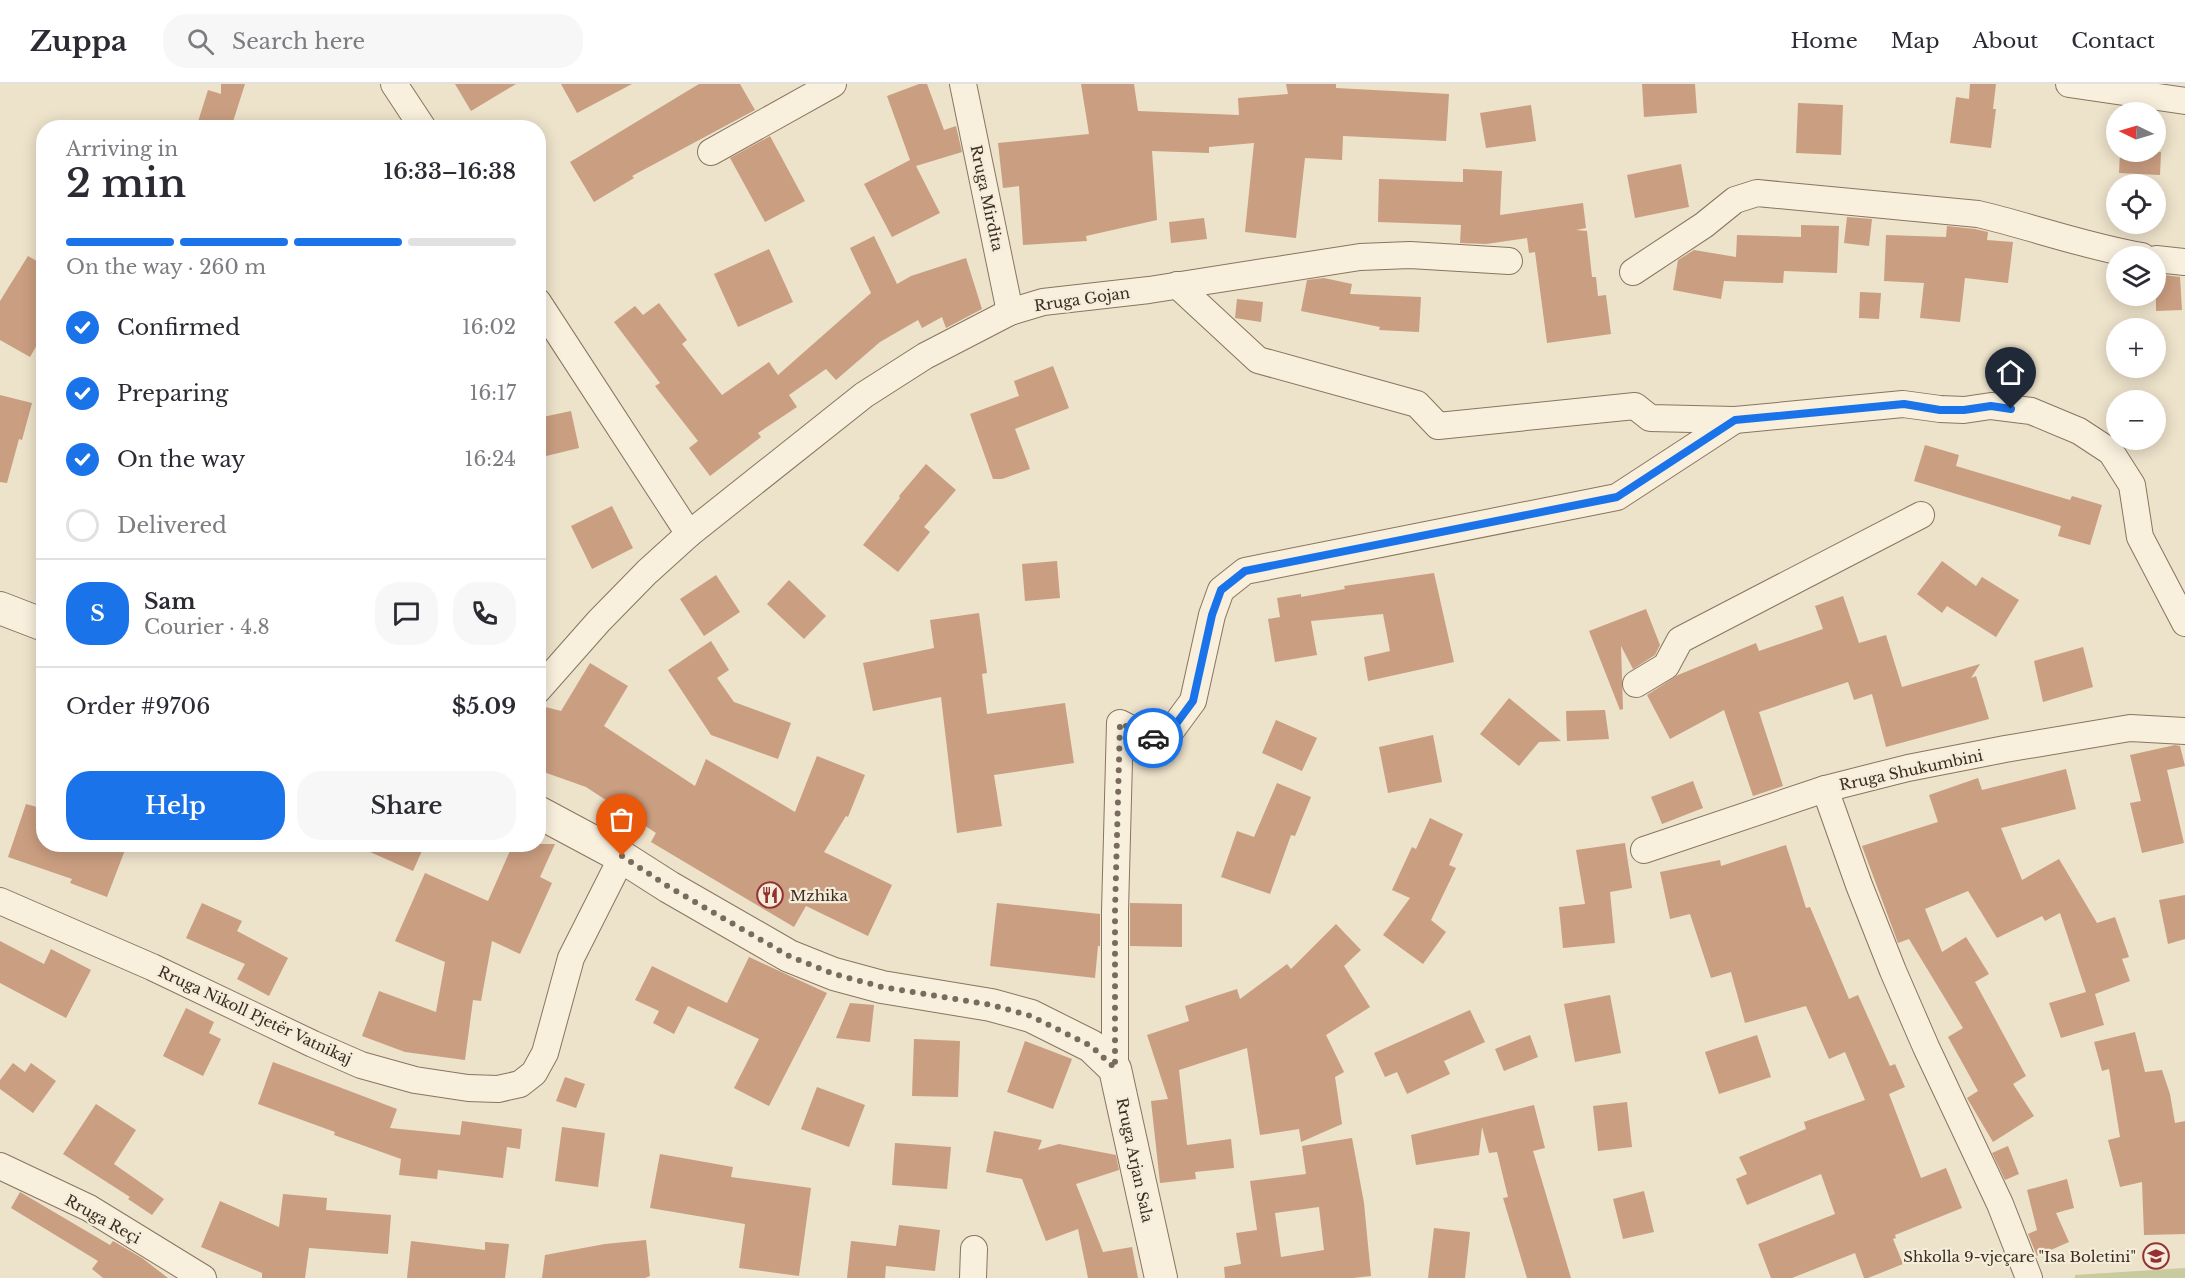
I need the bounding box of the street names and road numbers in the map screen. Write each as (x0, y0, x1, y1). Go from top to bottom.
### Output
street label: Rruga Mirdita (966, 143, 1008, 254)
street label: Rruga Gojan (1033, 283, 1131, 315)
street label: Rruga Shukumbini (1837, 746, 1985, 794)
street label: Rruga Nikoll Pjetër Vatnikaj (155, 962, 355, 1068)
street label: Rruga Arjan Sala (1112, 1096, 1158, 1225)
street label: Rruga Reçi (62, 1190, 144, 1248)

